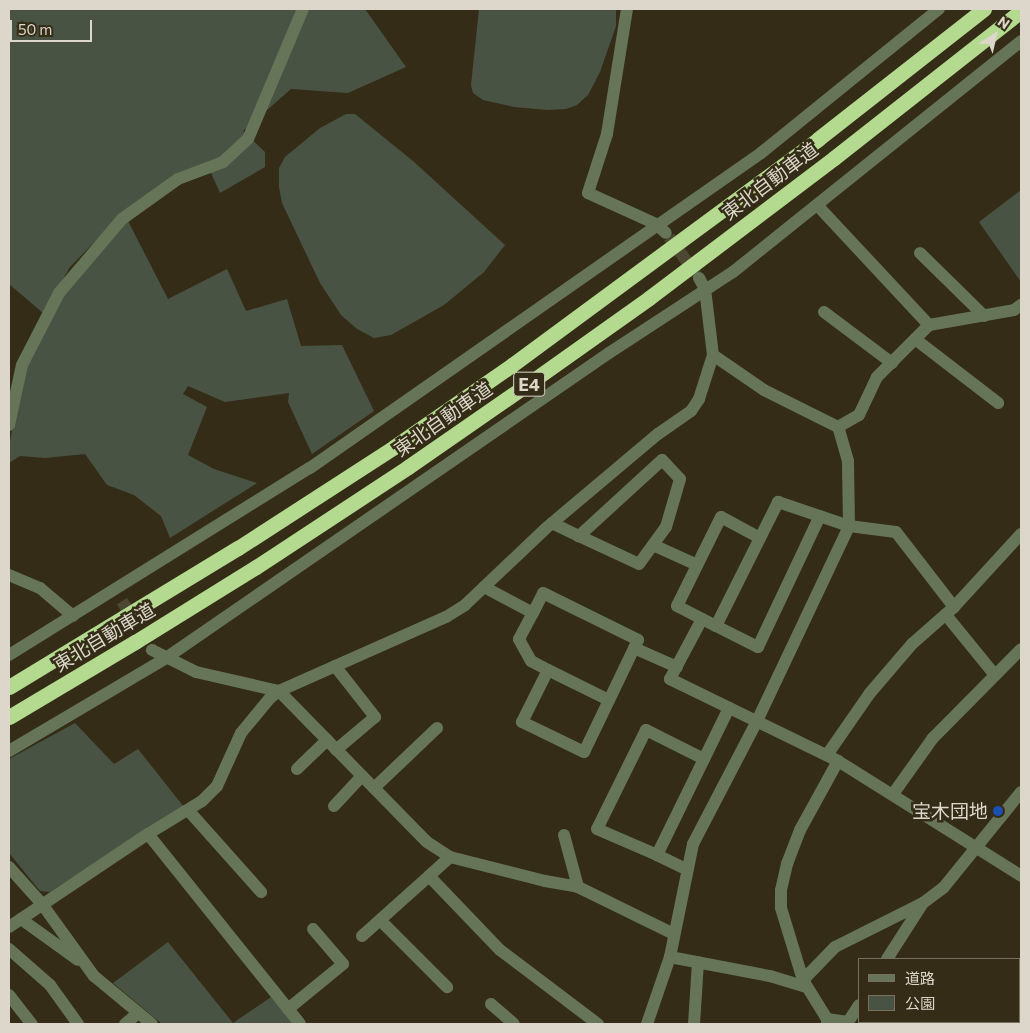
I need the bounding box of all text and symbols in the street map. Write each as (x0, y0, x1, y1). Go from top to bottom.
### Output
scale bar (12, 10, 95, 42)
north arrow (970, 10, 1020, 60)
text: N (995, 12, 1013, 32)
text: 50 m (18, 20, 52, 38)
street label: 東北自動車道 (718, 138, 822, 224)
road number: E4 (513, 368, 545, 399)
street label: 東北自動車道 (390, 377, 496, 461)
street label: 東北自動車道 (49, 598, 159, 676)
place label: 宝木団地 (912, 800, 988, 822)
marker: 宝木団地 (992, 805, 1004, 817)
legend (858, 958, 1020, 1023)
text: 道路 (905, 969, 935, 987)
text: 公園 (905, 994, 935, 1012)

